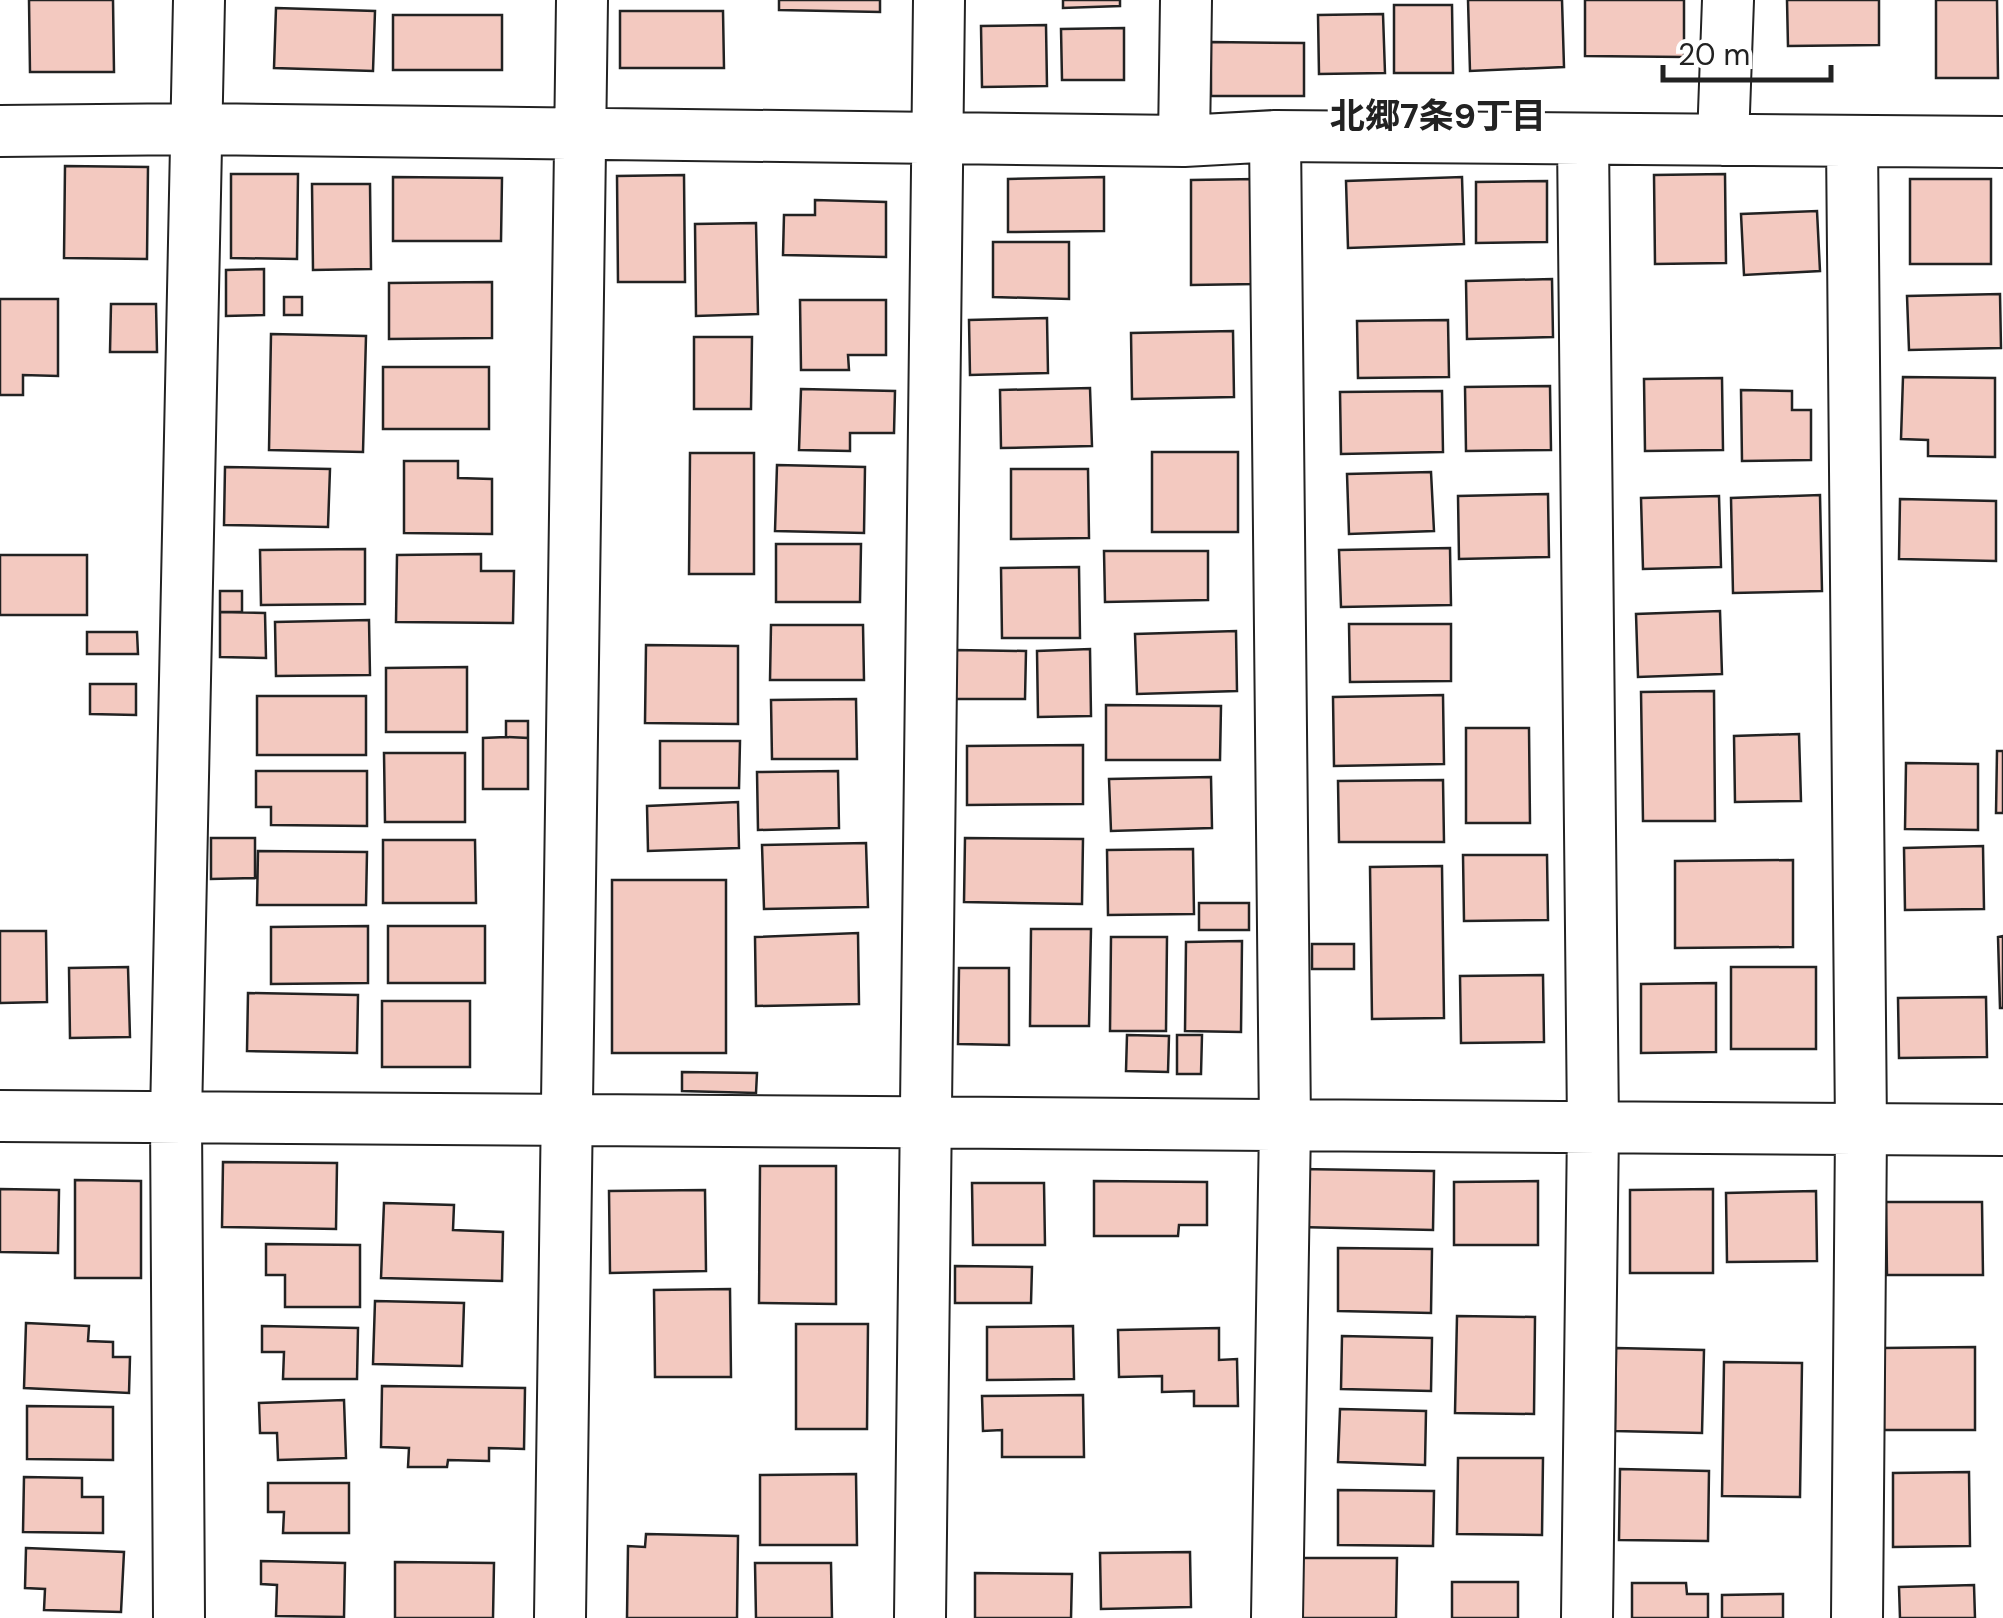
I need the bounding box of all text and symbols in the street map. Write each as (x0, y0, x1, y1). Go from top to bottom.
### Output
scale bar (1663, 20, 1830, 82)
text: 20 m (1678, 35, 1750, 74)
district label: 北郷7条9丁目 (1330, 93, 1546, 139)

